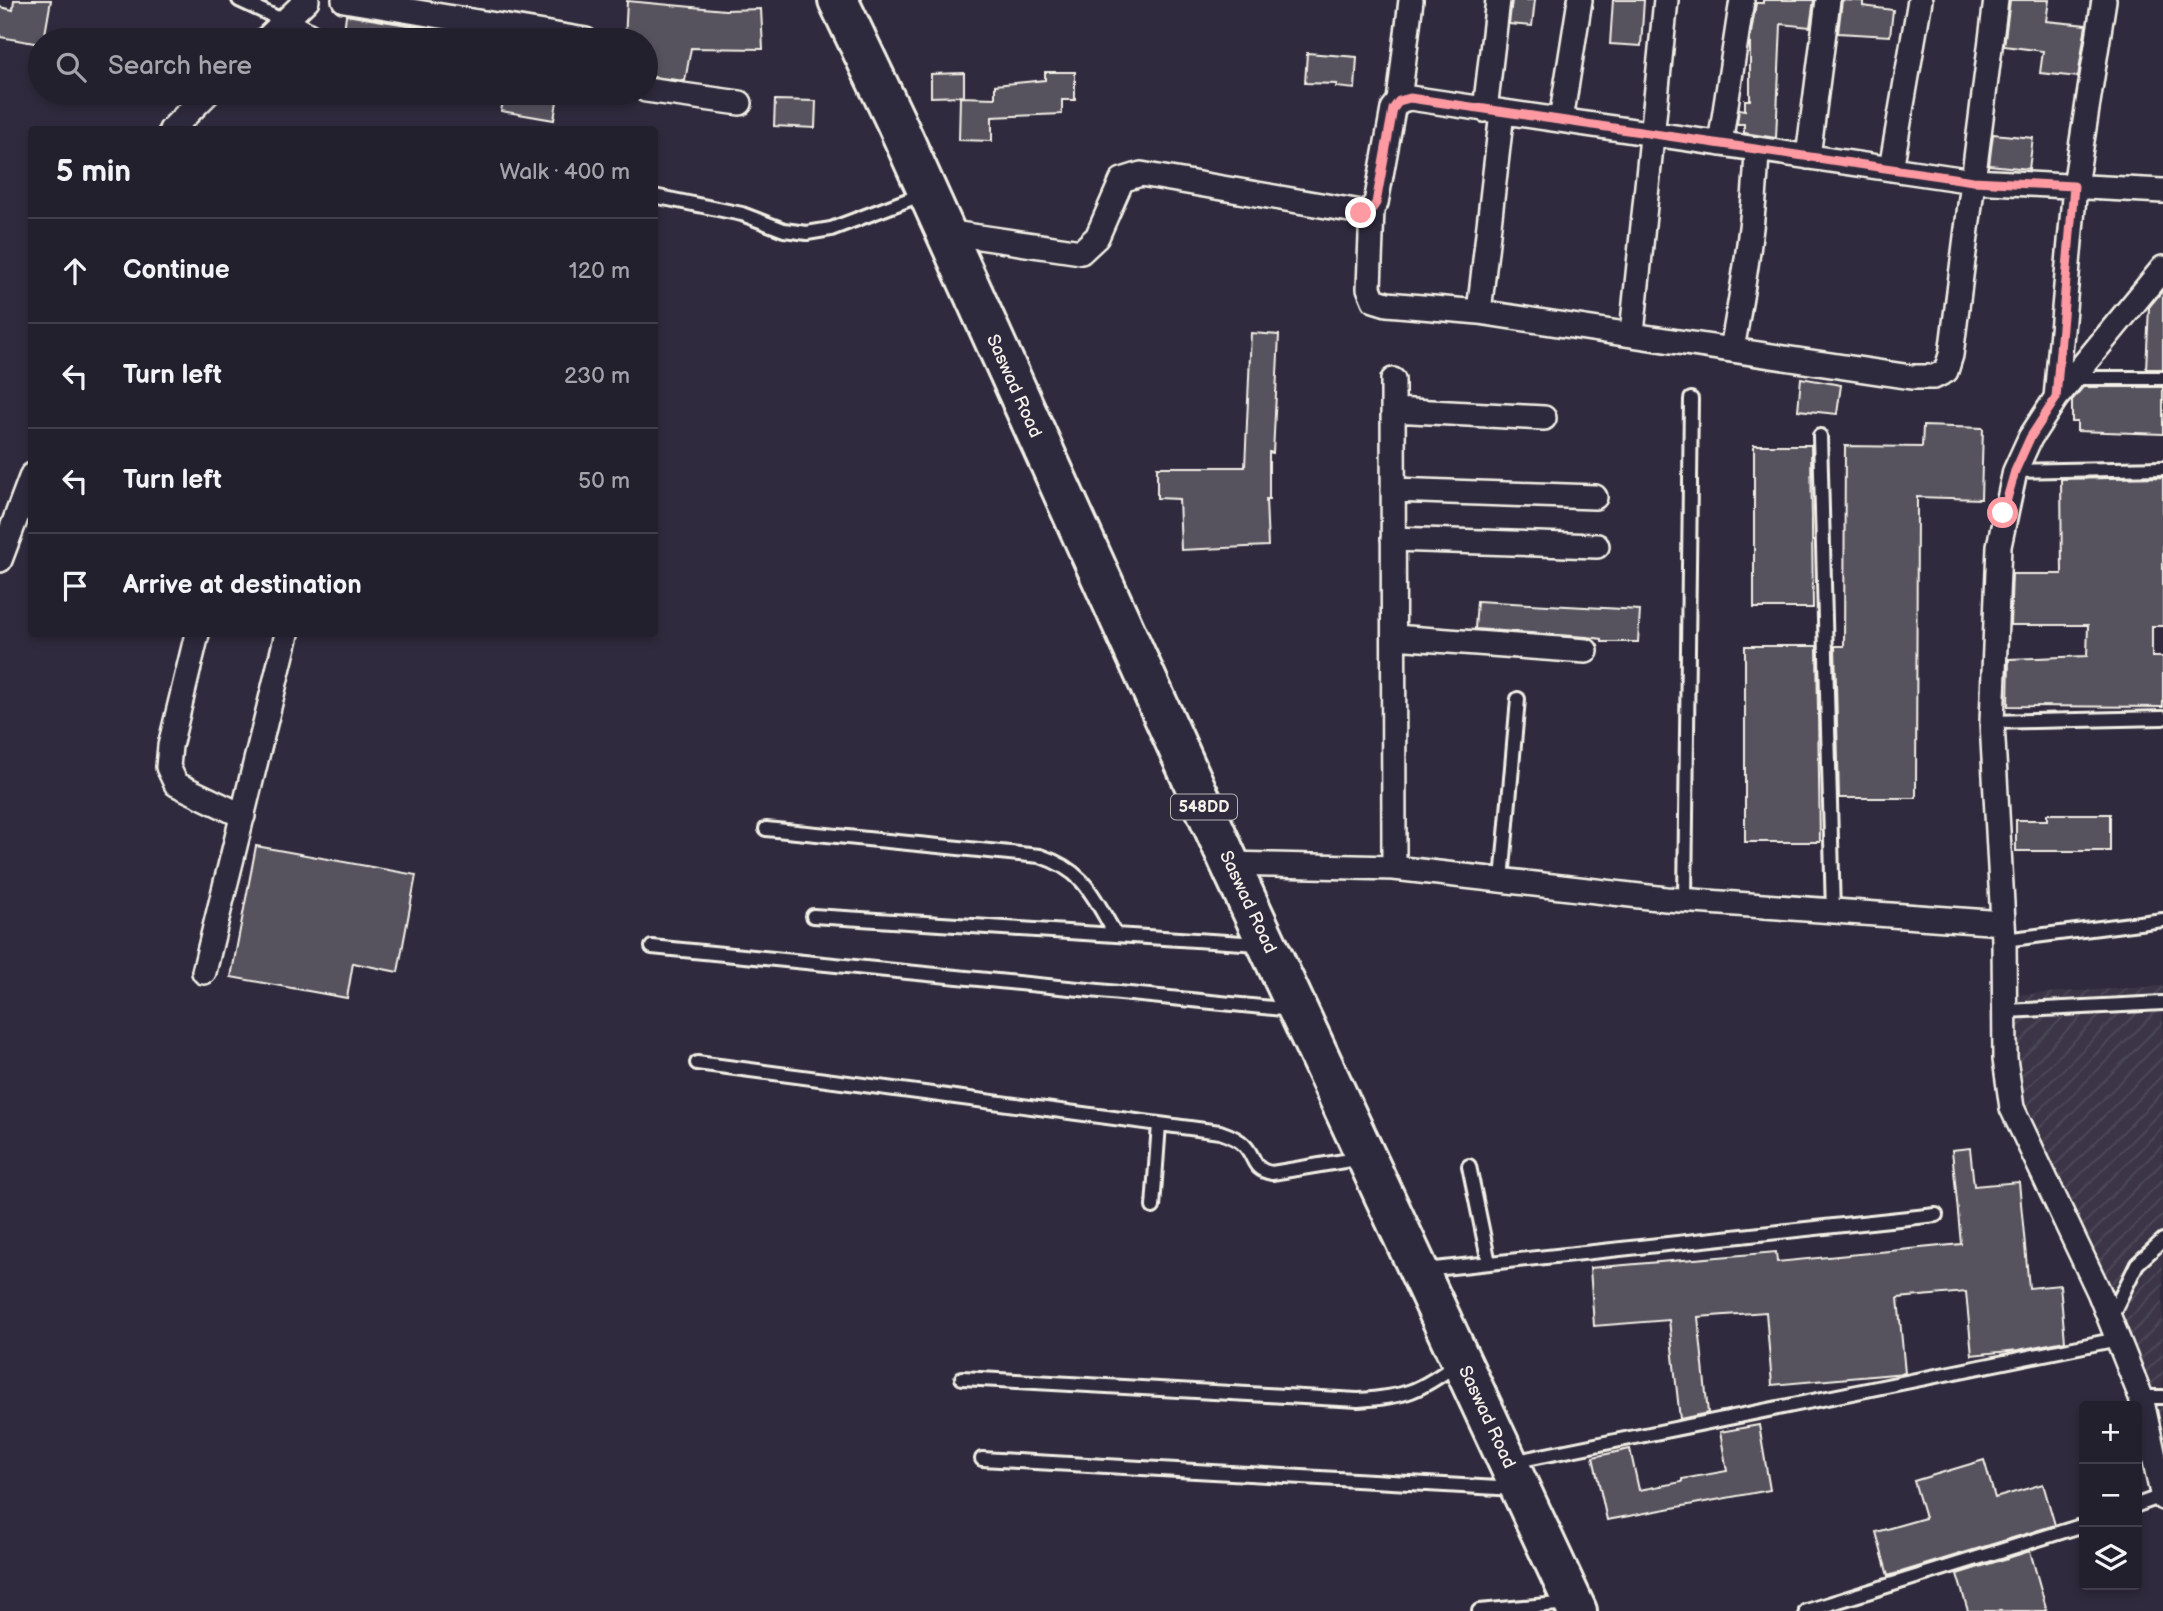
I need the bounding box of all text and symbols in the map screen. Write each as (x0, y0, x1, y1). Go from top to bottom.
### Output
search box (28, 28, 658, 105)
icon: search (52, 48, 90, 86)
text: Search here (108, 51, 252, 82)
text: 5 min (56, 154, 131, 190)
text: Walk · 400 m (500, 158, 630, 186)
route end (1345, 197, 1376, 228)
icon: ahead (56, 252, 94, 290)
text: Continue (123, 255, 230, 286)
text: 120 m (569, 257, 630, 285)
street label: Saswad Road (982, 331, 1046, 441)
icon: left (56, 357, 94, 395)
text: Turn left (123, 360, 222, 391)
text: 230 m (564, 362, 630, 390)
icon: left (56, 462, 94, 500)
text: Turn left (123, 465, 222, 496)
text: 50 m (578, 467, 630, 495)
route start (1987, 497, 2018, 528)
icon: arrive (56, 567, 94, 605)
text: Arrive at destination (123, 570, 362, 601)
road number: 548DD (1171, 794, 1237, 820)
street label: Saswad Road (1215, 847, 1281, 957)
street label: Saswad Road (1454, 1362, 1520, 1472)
map controls (2079, 1401, 2142, 1590)
button: + (2079, 1401, 2142, 1464)
button: − (2079, 1464, 2142, 1527)
button: layers (2079, 1527, 2142, 1590)

